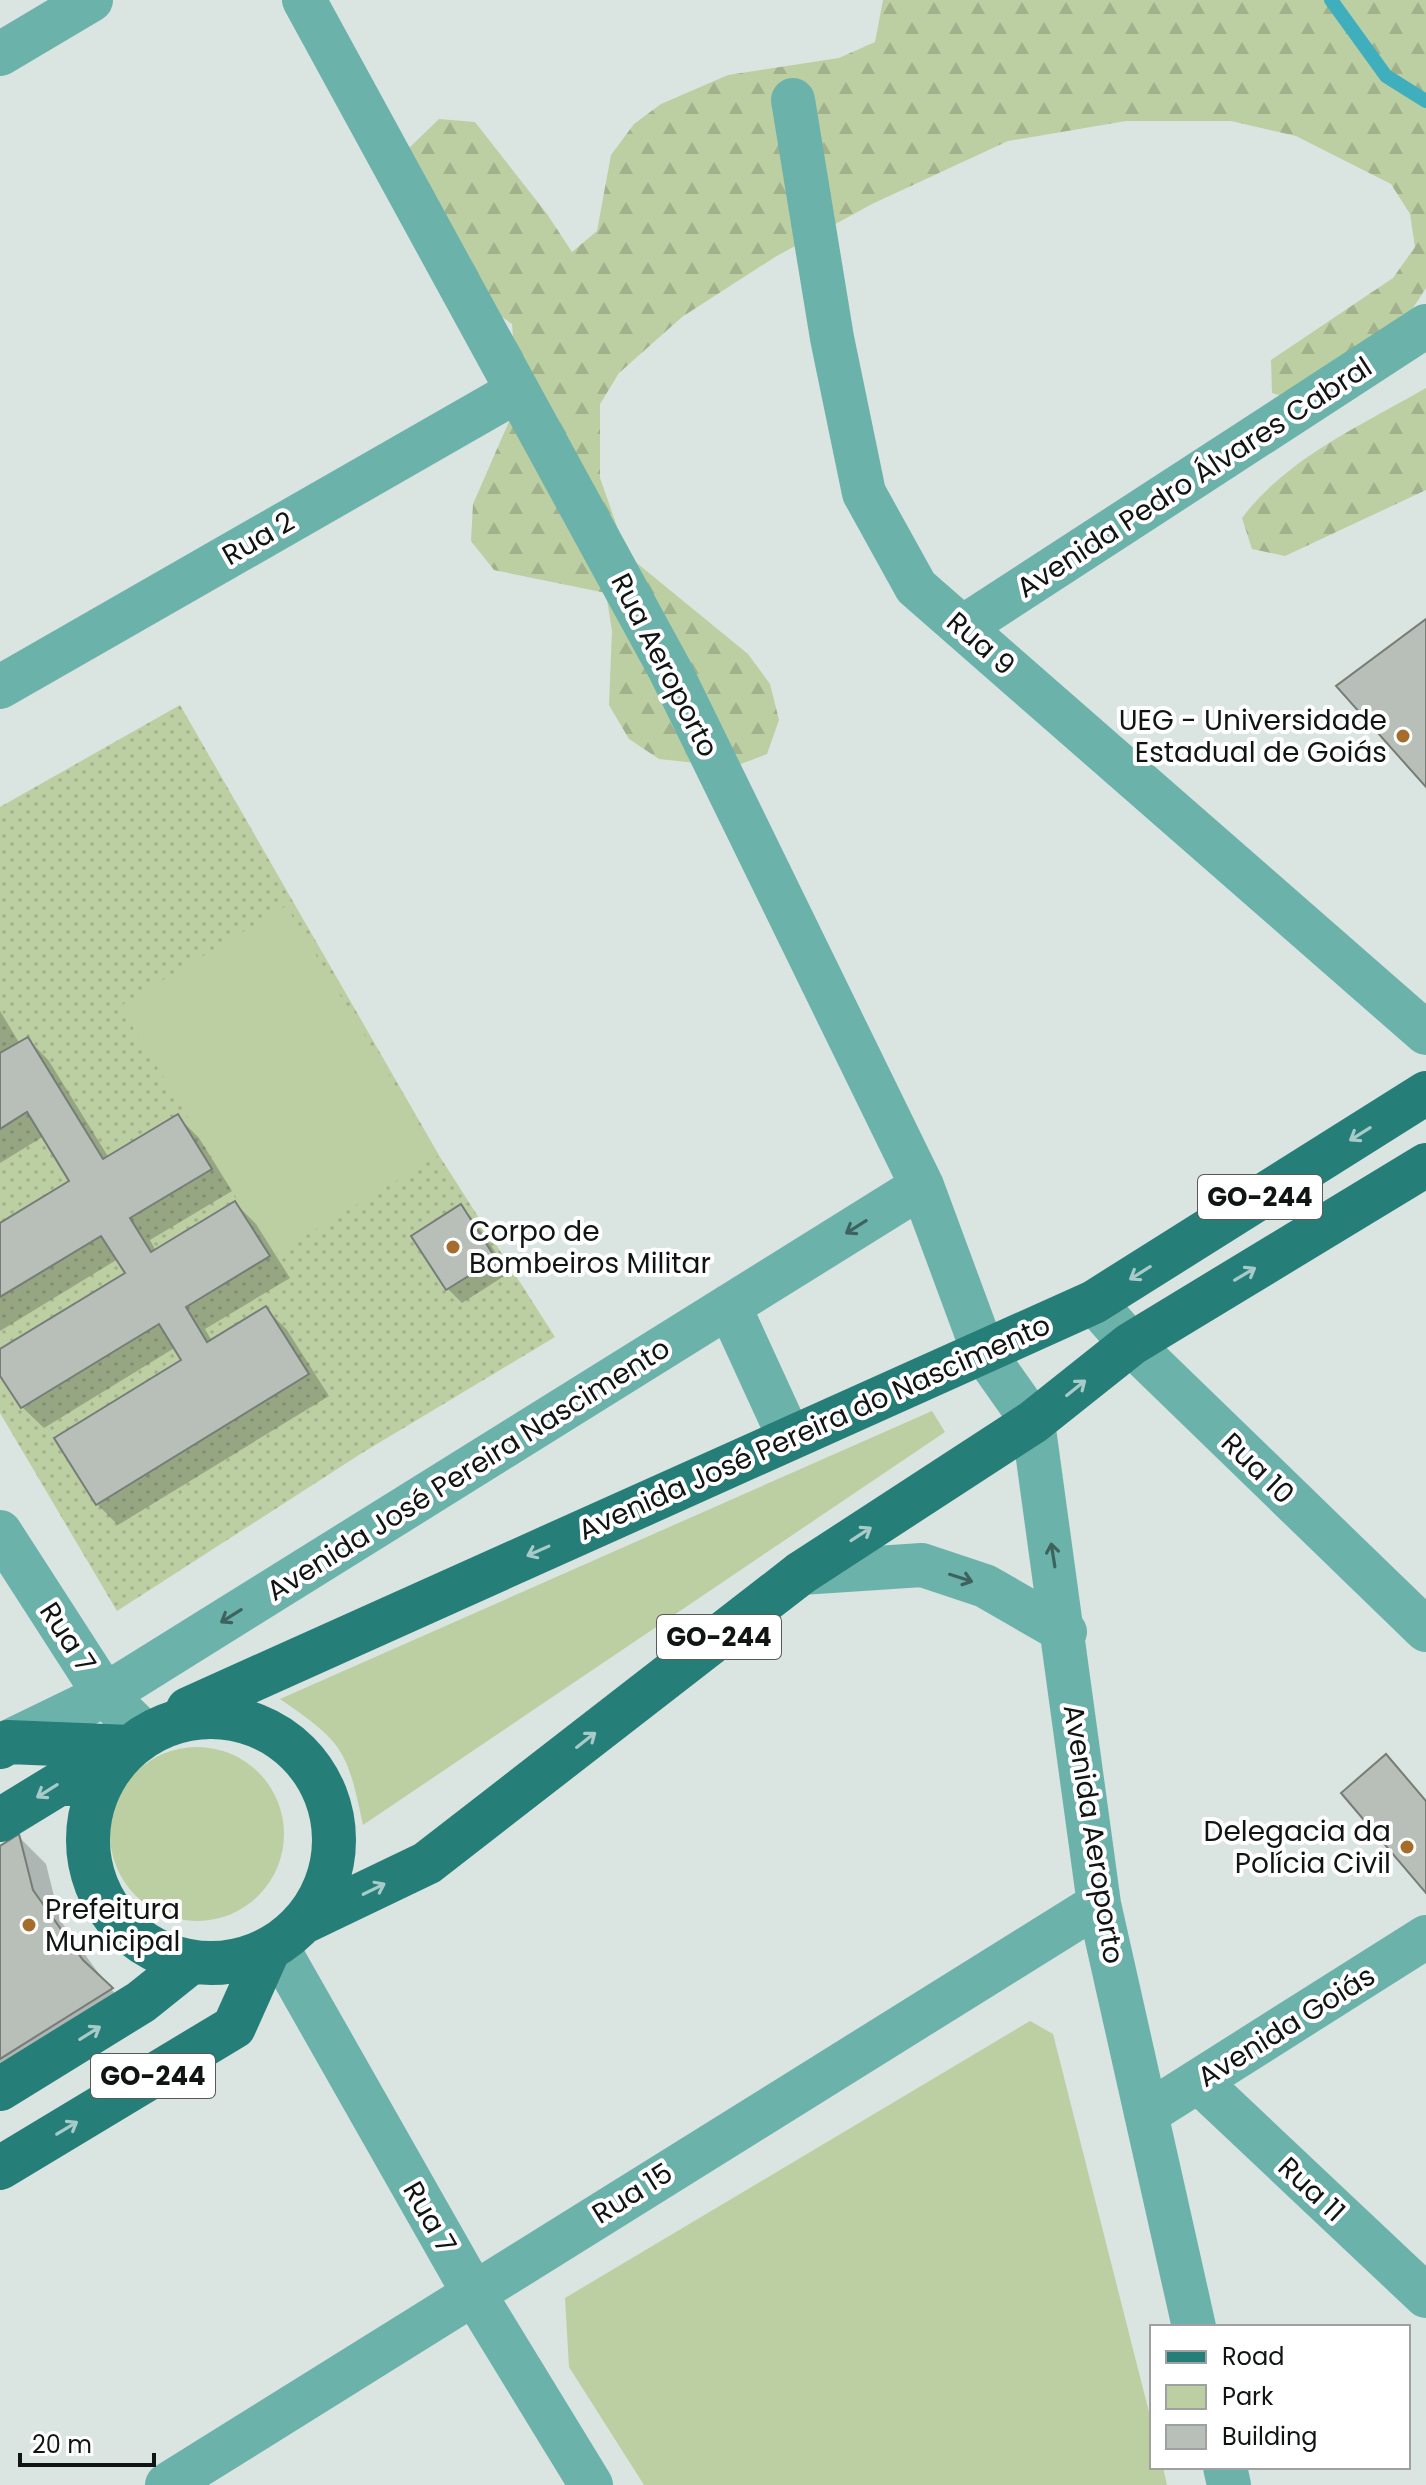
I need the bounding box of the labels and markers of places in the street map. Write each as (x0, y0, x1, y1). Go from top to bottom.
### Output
place label: UEG - Universidade Estadual de Goiás (1119, 701, 1387, 772)
marker: UEG - Universidade Estadual de Goiás (1394, 727, 1412, 745)
place label: Corpo de Bombeiros Militar (469, 1212, 711, 1283)
marker: Corpo de Bombeiros Militar (444, 1238, 462, 1256)
place label: Delegacia da Polícia Civil (1204, 1812, 1391, 1883)
marker: Delegacia da Polícia Civil (1398, 1838, 1416, 1856)
place label: Prefeitura Municipal (45, 1890, 180, 1961)
marker: Prefeitura Municipal (20, 1916, 38, 1934)

